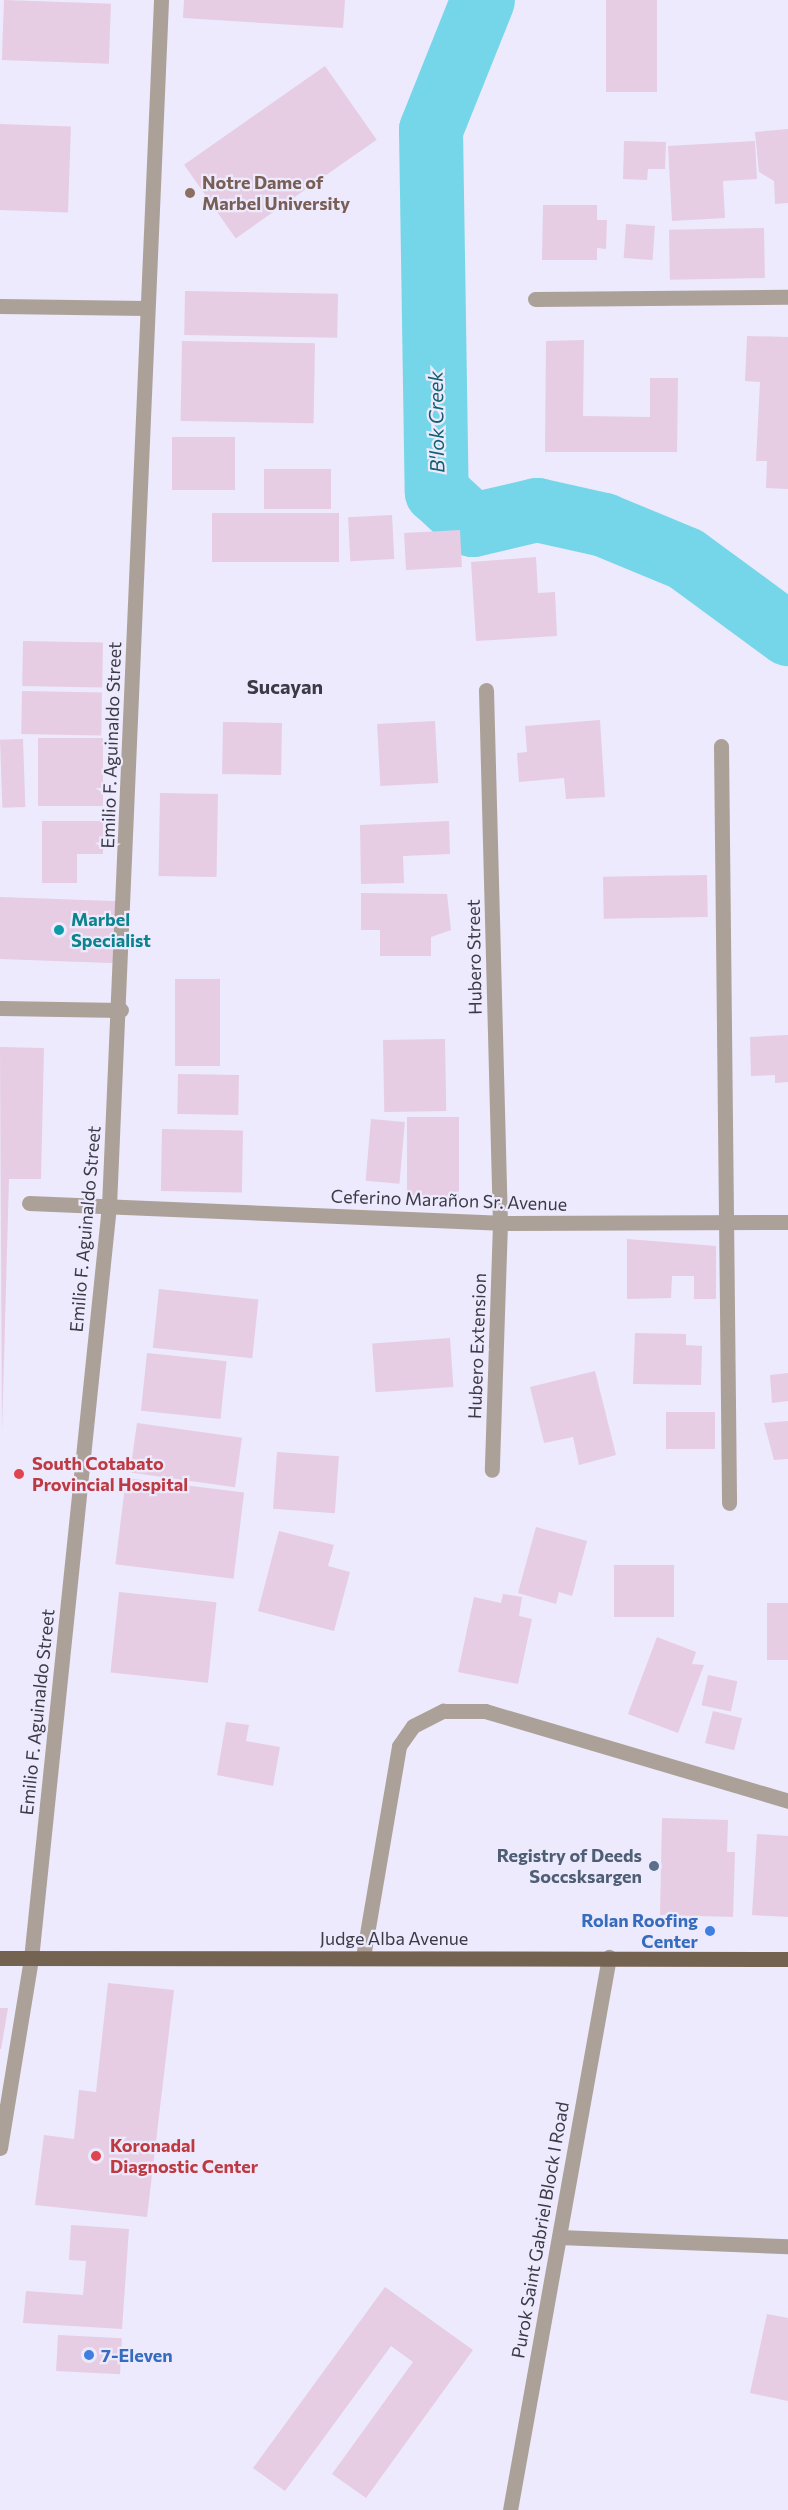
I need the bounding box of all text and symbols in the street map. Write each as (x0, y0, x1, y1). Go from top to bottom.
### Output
place label: Notre Dame of Marbel University (202, 172, 350, 214)
marker: Notre Dame of Marbel University (183, 186, 197, 200)
water label: B'lok Creek (423, 371, 449, 473)
street label: Emilio F. Aguinaldo Street (97, 641, 125, 849)
district label: Sucayan (247, 674, 323, 698)
street label: Hubero Street (462, 899, 486, 1015)
place label: Marbel Specialist (71, 909, 151, 952)
marker: Marbel Specialist (52, 923, 66, 937)
street label: Emilio F. Aguinaldo Street (65, 1125, 105, 1333)
street label: Ceferino Marañon Sr. Avenue (330, 1185, 568, 1215)
street label: Hubero Extension (464, 1273, 490, 1419)
place label: South Cotabato Provincial Hospital (32, 1453, 188, 1496)
marker: South Cotabato Provincial Hospital (10, 1465, 28, 1483)
street label: Emilio F. Aguinaldo Street (15, 1608, 59, 1816)
place label: Registry of Deeds Soccsksargen (497, 1845, 642, 1888)
marker: Registry of Deeds Soccsksargen (647, 1859, 661, 1873)
place label: Rolan Roofing Center (581, 1910, 698, 1952)
marker: Rolan Roofing Center (703, 1924, 717, 1938)
street label: Judge Alba Avenue (320, 1927, 468, 1949)
street label: Purok Saint Gabriel Block I Road (507, 2100, 573, 2360)
place label: Koronadal Diagnostic Center (110, 2135, 258, 2178)
marker: Koronadal Diagnostic Center (87, 2147, 105, 2165)
place label: 7-Eleven (101, 2344, 173, 2366)
marker: 7-Eleven (82, 2348, 96, 2362)

